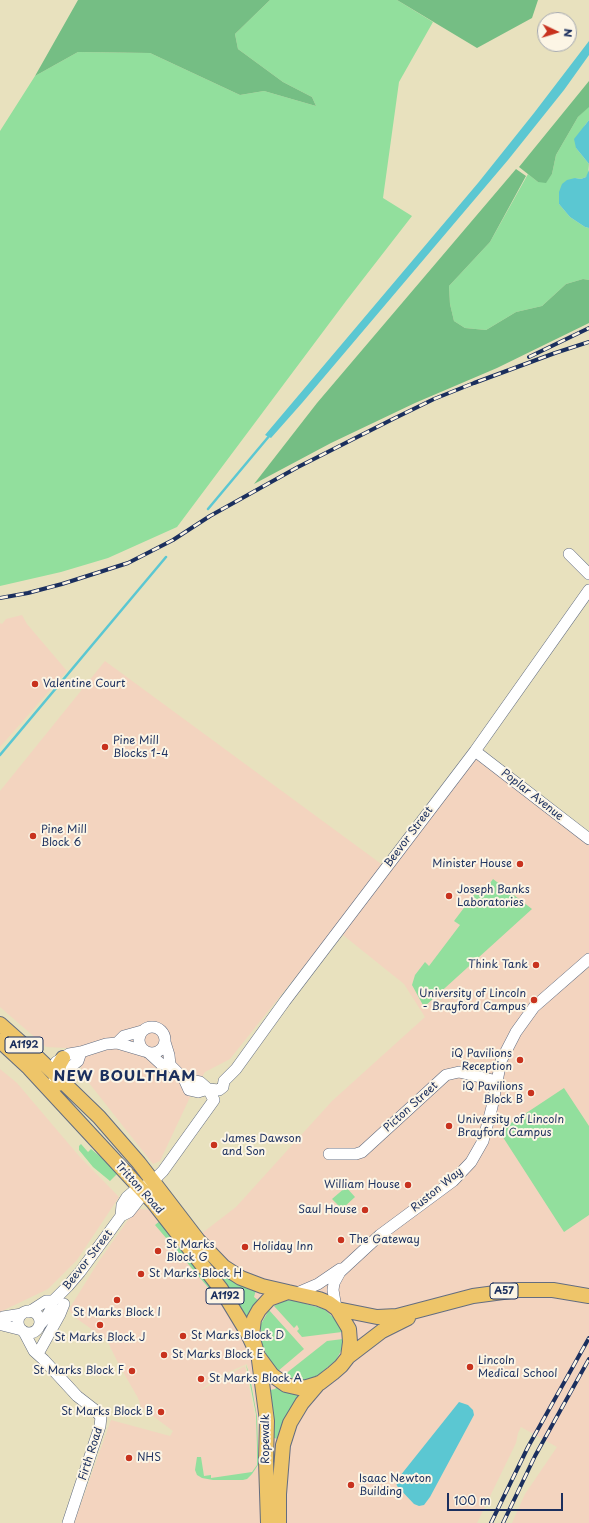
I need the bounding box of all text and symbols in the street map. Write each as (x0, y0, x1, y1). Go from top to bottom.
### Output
north arrow (537, 12, 577, 52)
text: N (560, 28, 577, 38)
place label: Valentine Court (43, 677, 125, 691)
marker: Valentine Court (30, 679, 40, 689)
place label: Pine Mill Blocks 1-4 (113, 734, 169, 760)
marker: Pine Mill Blocks 1-4 (100, 742, 110, 752)
street label: Poplar Avenue (498, 767, 566, 823)
street label: Beevor Street (382, 804, 436, 870)
place label: Pine Mill Block 6 (41, 823, 87, 849)
marker: Pine Mill Block 6 (28, 831, 38, 841)
place label: Minister House (432, 857, 512, 871)
marker: Minister House (515, 859, 525, 869)
place label: Joseph Banks Laboratories (457, 883, 530, 909)
marker: Joseph Banks Laboratories (444, 891, 454, 901)
place label: Think Tank (468, 958, 528, 972)
marker: Think Tank (531, 960, 541, 970)
place label: University of Lincoln - Brayford Campus (419, 987, 526, 1013)
marker: University of Lincoln - Brayford Campus (529, 995, 539, 1005)
road number: A1192 (5, 1037, 43, 1053)
place label: iQ Pavilions Reception (451, 1047, 512, 1073)
marker: iQ Pavilions Reception (515, 1055, 525, 1065)
district label: NEW BOULTHAM (54, 1068, 196, 1086)
street label: Picton Street (381, 1079, 441, 1135)
place label: iQ Pavilions Block B (462, 1080, 523, 1106)
marker: iQ Pavilions Block B (526, 1088, 536, 1098)
place label: University of Lincoln Brayford Campus (457, 1113, 564, 1139)
marker: University of Lincoln Brayford Campus (444, 1121, 454, 1131)
place label: James Dawson and Son (222, 1132, 301, 1158)
marker: James Dawson and Son (209, 1140, 219, 1150)
street label: Tritton Road (112, 1159, 166, 1217)
street label: Ruston Way (408, 1165, 466, 1215)
place label: William House (324, 1178, 400, 1192)
marker: William House (403, 1180, 413, 1190)
place label: Saul House (298, 1203, 357, 1217)
marker: Saul House (360, 1205, 370, 1215)
street label: Beevor Street (61, 1227, 115, 1293)
place label: The Gateway (349, 1233, 420, 1247)
marker: The Gateway (336, 1235, 346, 1245)
place label: St Marks Block G (166, 1238, 214, 1264)
place label: Holiday Inn (253, 1240, 313, 1254)
marker: Holiday Inn (240, 1242, 250, 1252)
marker: St Marks Block G (153, 1246, 163, 1256)
place label: St Marks Block H (149, 1267, 242, 1281)
marker: St Marks Block H (136, 1269, 146, 1279)
road number: A57 (490, 1283, 518, 1299)
road number: A1192 (206, 1288, 244, 1304)
marker: St Marks Block I (112, 1295, 122, 1305)
place label: St Marks Block I (73, 1306, 161, 1320)
marker: St Marks Block J (95, 1320, 105, 1330)
place label: St Marks Block D (191, 1329, 284, 1343)
place label: St Marks Block J (54, 1331, 146, 1345)
marker: St Marks Block D (178, 1331, 188, 1341)
place label: St Marks Block E (172, 1348, 263, 1362)
marker: St Marks Block E (159, 1350, 169, 1360)
place label: Lincoln Medical School (478, 1354, 557, 1380)
marker: Lincoln Medical School (465, 1362, 475, 1372)
place label: St Marks Block F (33, 1364, 124, 1378)
marker: St Marks Block F (127, 1366, 137, 1376)
place label: St Marks Block A (209, 1372, 302, 1386)
marker: St Marks Block A (196, 1374, 206, 1384)
place label: St Marks Block B (61, 1405, 153, 1419)
marker: St Marks Block B (156, 1407, 166, 1417)
street label: Ropewalk (259, 1414, 273, 1464)
street label: Firth Road (76, 1426, 106, 1482)
place label: NHS (137, 1451, 161, 1465)
marker: NHS (124, 1453, 134, 1463)
place label: Isaac Newton Building (359, 1472, 431, 1498)
marker: Isaac Newton Building (346, 1480, 356, 1490)
scale bar (449, 1485, 565, 1511)
text: 100 m (454, 1491, 491, 1509)

